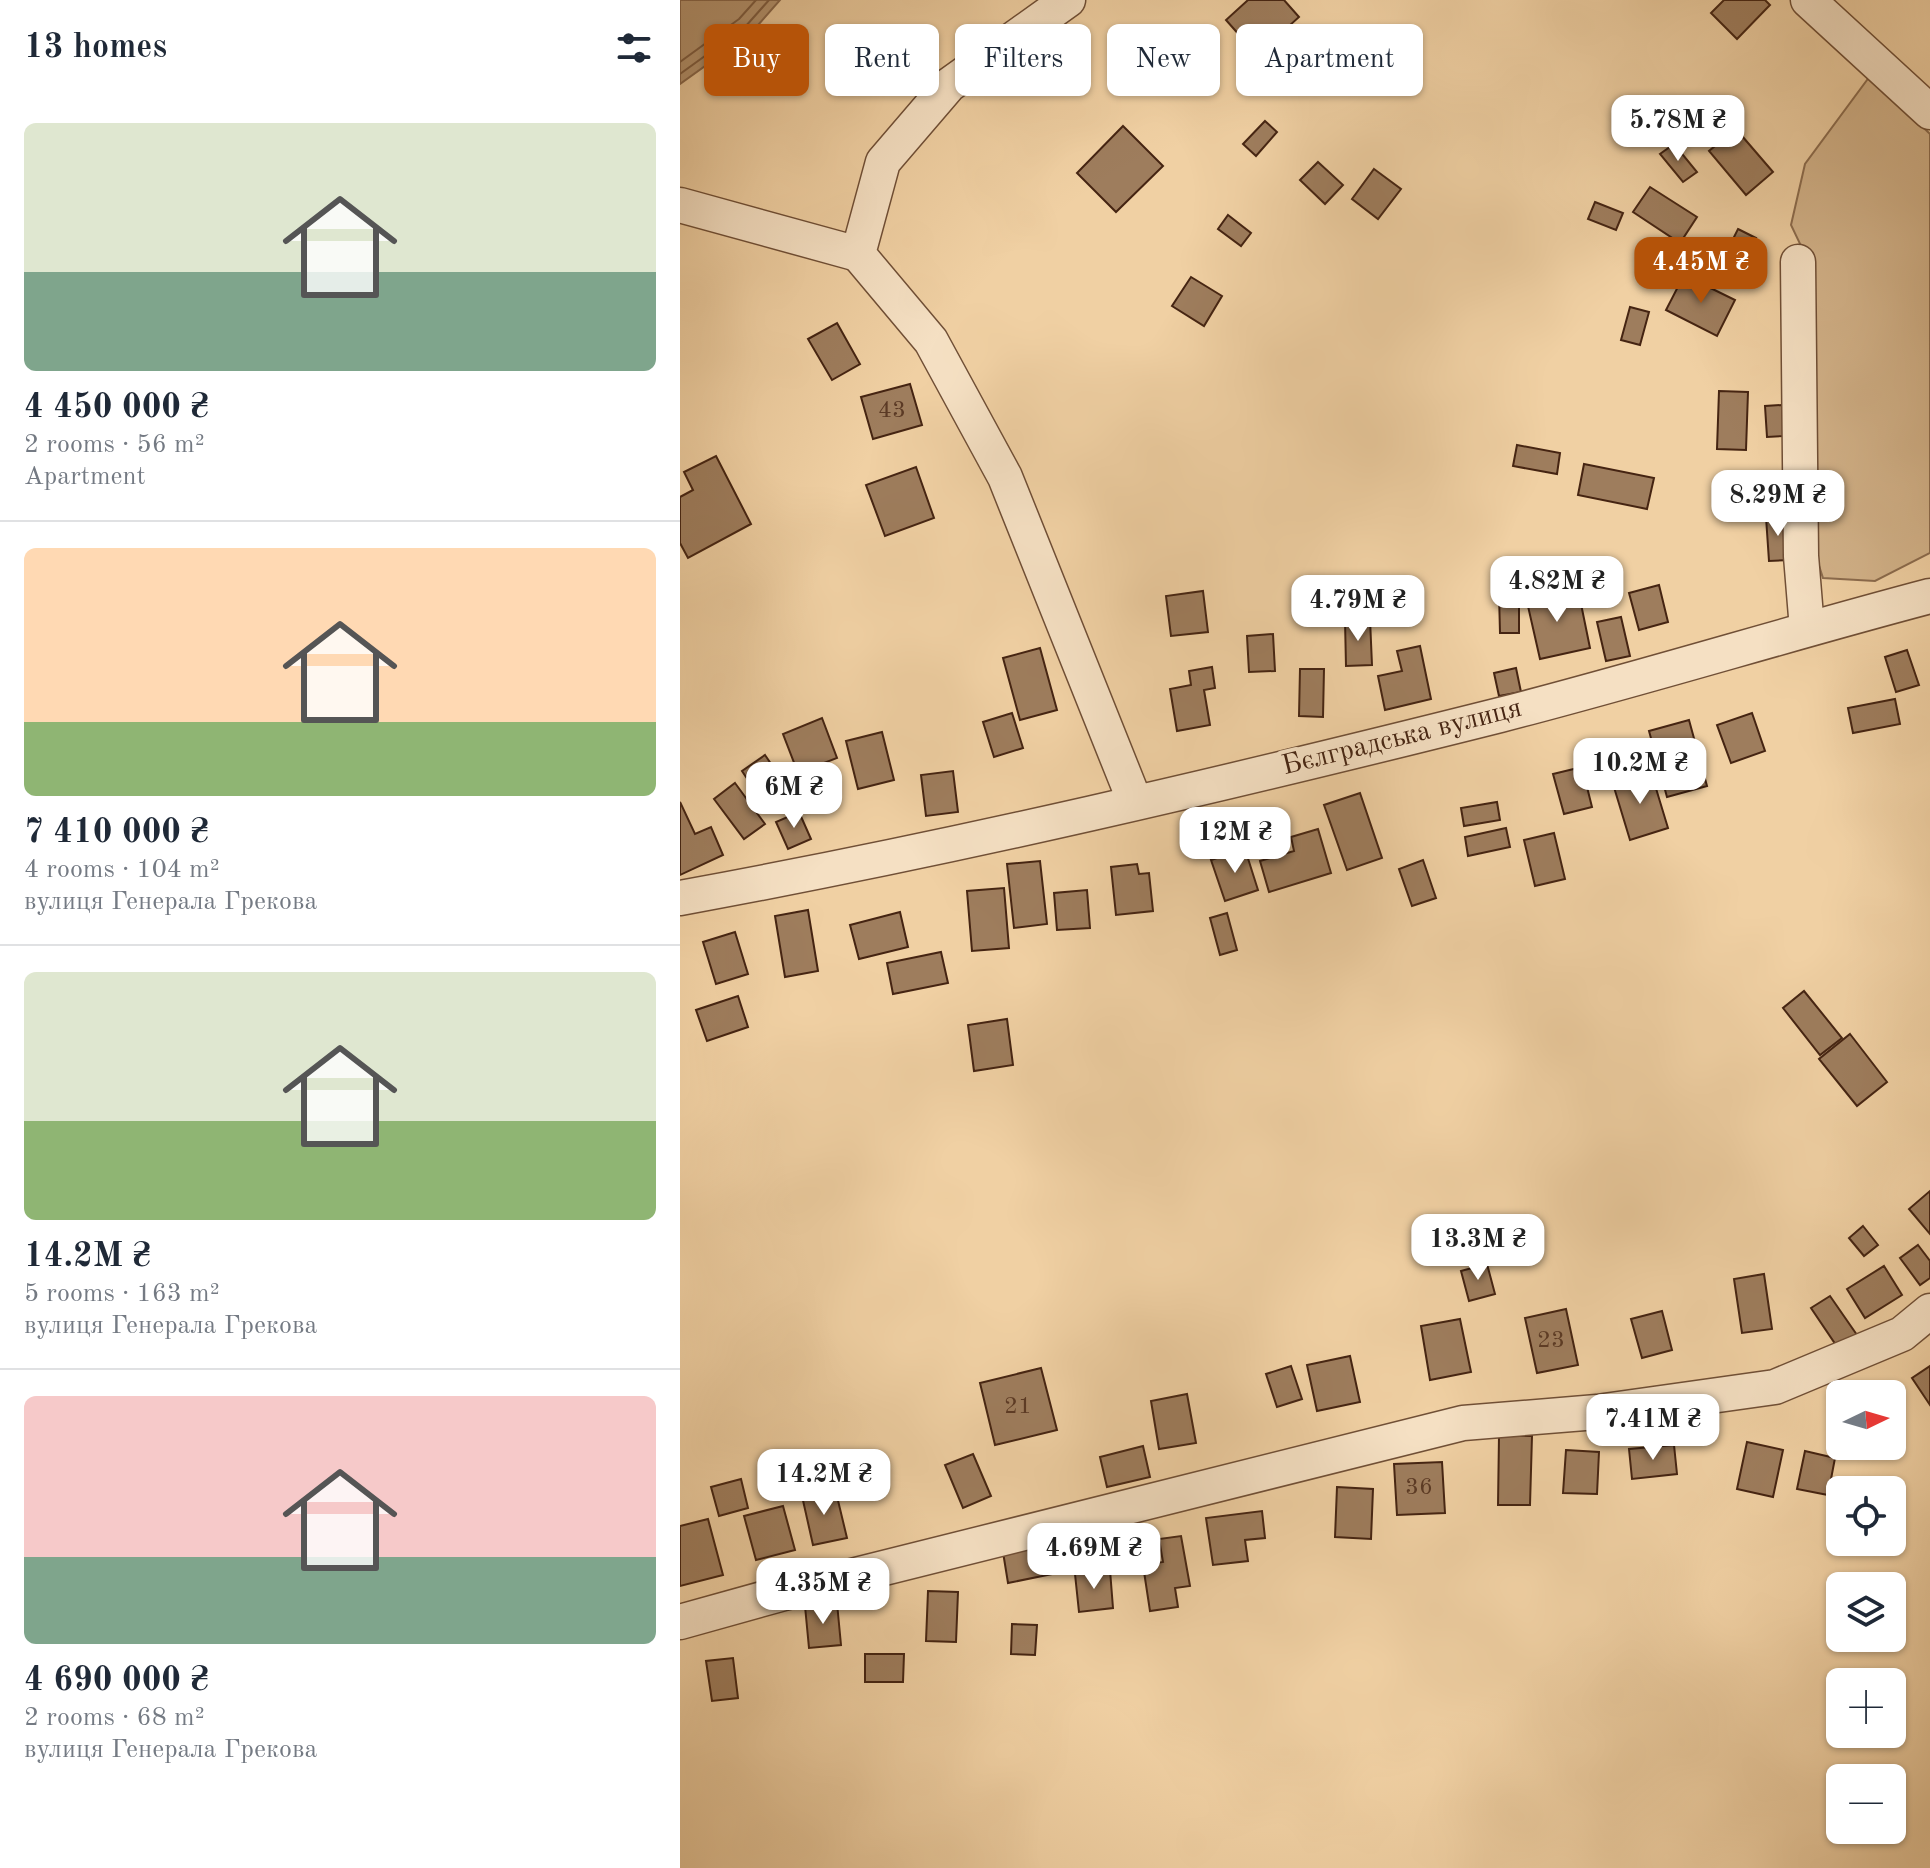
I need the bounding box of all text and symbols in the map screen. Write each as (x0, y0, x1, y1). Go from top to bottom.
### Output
chip: Buy (704, 24, 809, 96)
chip: Rent (825, 24, 939, 96)
chip: Filters (955, 24, 1091, 96)
chip: New (1107, 24, 1220, 96)
chip: Apartment (1236, 24, 1423, 96)
icon: filters (612, 26, 656, 70)
text: 13 homes (24, 31, 167, 65)
pin: 5.78M ₴ (1604, 95, 1752, 163)
text: 5.78M ₴ (1629, 108, 1727, 134)
icon: home (268, 175, 412, 319)
pin: 4.45M ₴ (1627, 237, 1775, 305)
text: 4.45M ₴ (1652, 250, 1750, 276)
text: 4 450 000 ₴ (24, 391, 209, 425)
house number: 43 (878, 399, 906, 423)
text: 2 rooms · 56 m² (24, 432, 205, 458)
text: Apartment (24, 464, 146, 490)
pin: 8.29M ₴ (1704, 470, 1852, 538)
text: 8.29M ₴ (1729, 483, 1827, 509)
pin: 4.82M ₴ (1483, 556, 1631, 624)
text: 4.82M ₴ (1508, 569, 1606, 595)
pin: 4.79M ₴ (1284, 575, 1432, 643)
text: 4.79M ₴ (1309, 588, 1407, 614)
icon: home (268, 600, 412, 744)
street label: Бєлградська вулиця (1279, 695, 1525, 781)
pin: 10.2M ₴ (1566, 738, 1714, 806)
text: 10.2M ₴ (1591, 751, 1689, 777)
pin: 6M ₴ (747, 762, 841, 830)
text: 6M ₴ (764, 775, 824, 801)
pin: 12M ₴ (1179, 807, 1291, 875)
text: 7 410 000 ₴ (24, 816, 209, 850)
text: 12M ₴ (1198, 820, 1272, 846)
text: 4 rooms · 104 m² (24, 857, 220, 883)
text: вулиця Генерала Грекова (24, 889, 317, 915)
icon: home (268, 1024, 412, 1168)
pin: 13.3M ₴ (1404, 1214, 1552, 1282)
text: 13.3M ₴ (1429, 1227, 1527, 1253)
text: 14.2M ₴ (24, 1240, 151, 1274)
text: 5 rooms · 163 m² (24, 1281, 220, 1307)
text: вулиця Генерала Грекова (24, 1313, 317, 1339)
house number: 23 (1537, 1329, 1565, 1353)
north arrow (1826, 1380, 1906, 1460)
map controls (1826, 1380, 1906, 1844)
pin: 7.41M ₴ (1579, 1394, 1727, 1462)
house number: 21 (1004, 1395, 1032, 1419)
text: 7.41M ₴ (1604, 1407, 1702, 1433)
icon: home (268, 1448, 412, 1592)
pin: 14.2M ₴ (750, 1449, 898, 1517)
text: 14.2M ₴ (775, 1462, 873, 1488)
house number: 36 (1405, 1476, 1433, 1500)
button: locate (1826, 1476, 1906, 1556)
pin: 4.69M ₴ (1020, 1523, 1168, 1591)
text: 4.69M ₴ (1045, 1536, 1143, 1562)
pin: 4.35M ₴ (749, 1558, 897, 1626)
text: 4.35M ₴ (774, 1571, 872, 1597)
button: layers (1826, 1572, 1906, 1652)
text: 4 690 000 ₴ (24, 1664, 209, 1698)
button: + (1826, 1668, 1906, 1748)
text: 2 rooms · 68 m² (24, 1705, 205, 1731)
text: вулиця Генерала Грекова (24, 1737, 317, 1763)
button: − (1826, 1764, 1906, 1844)

